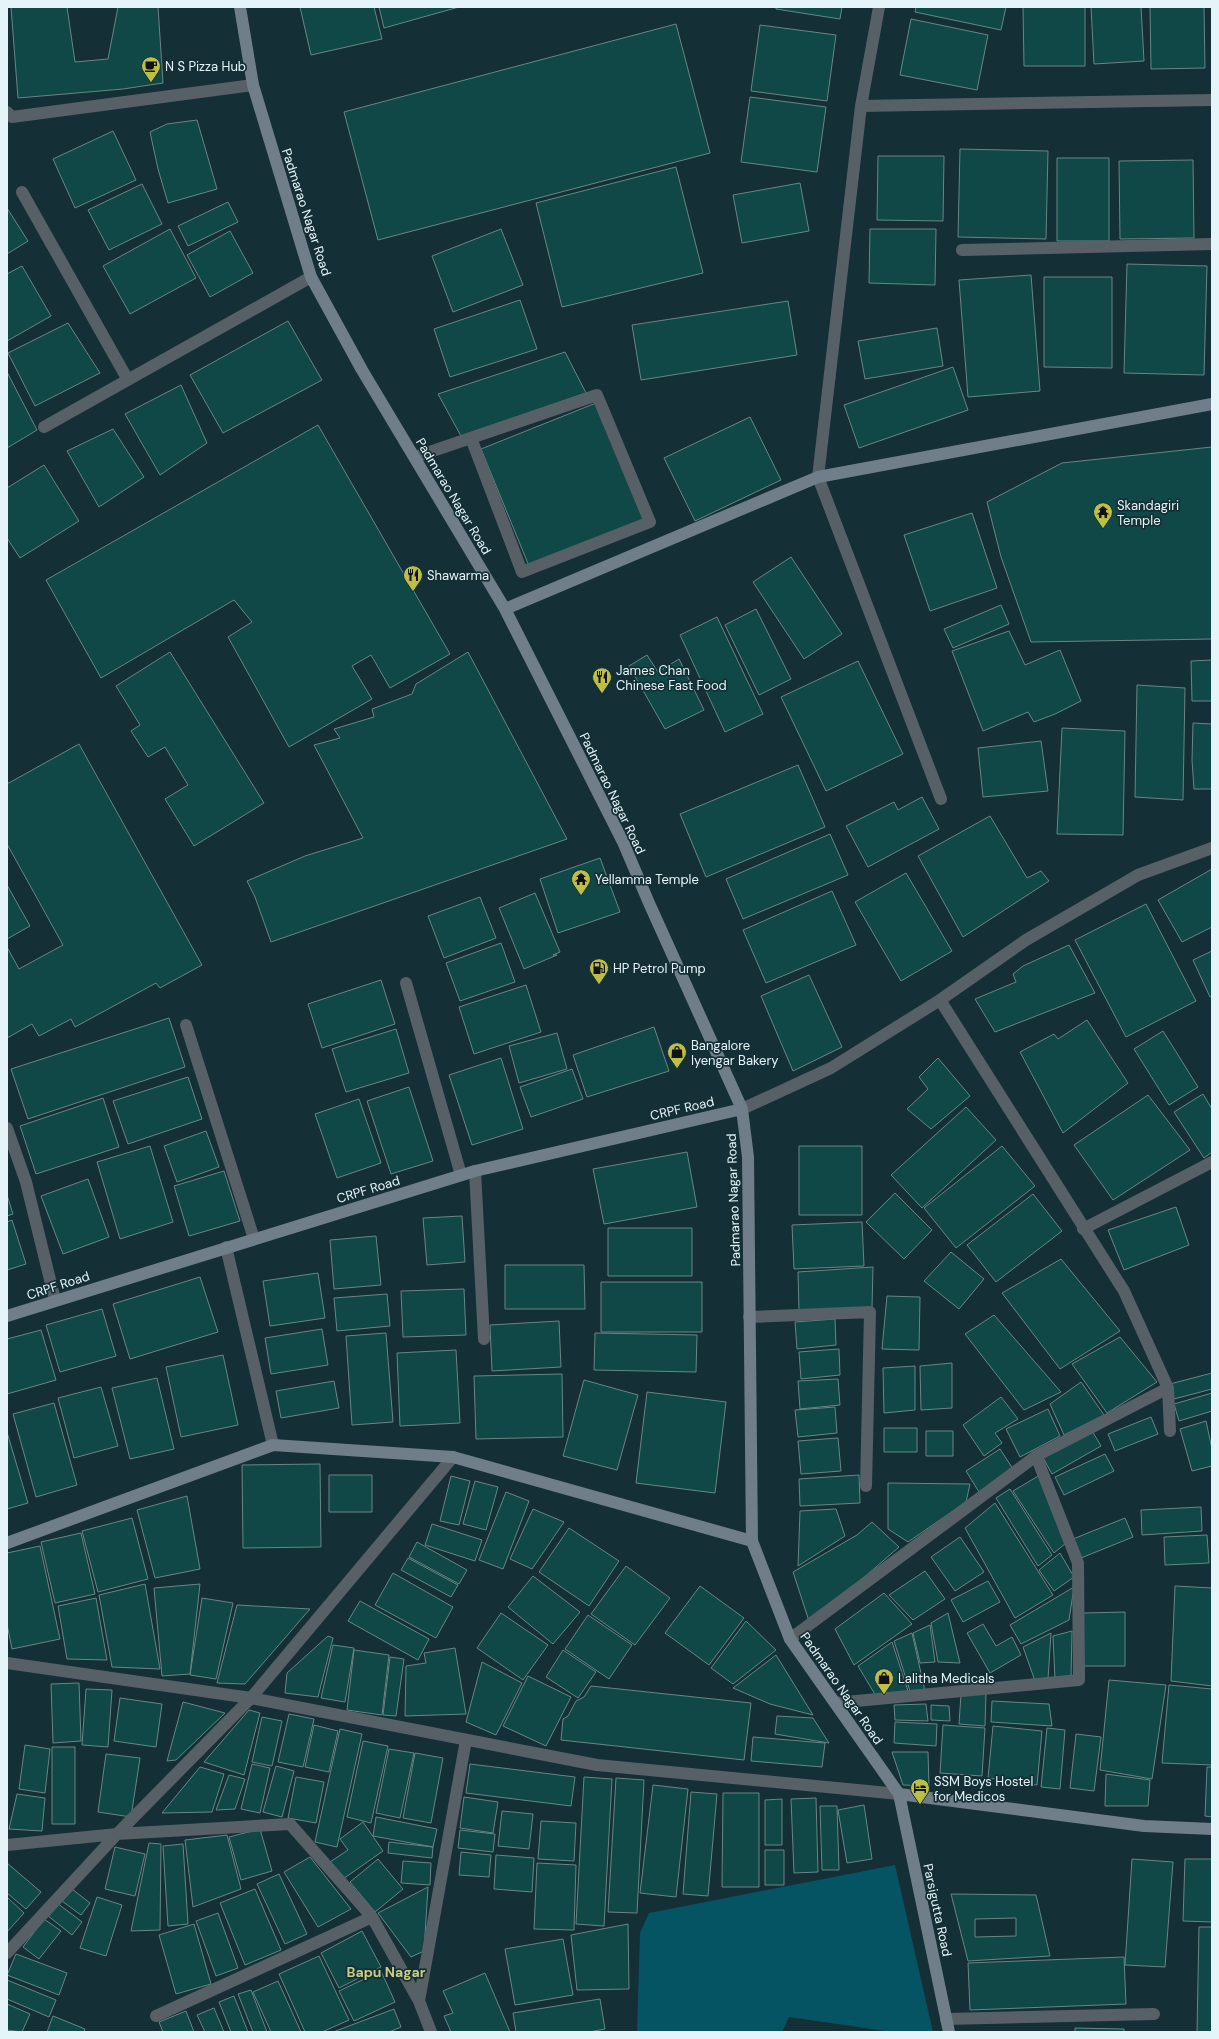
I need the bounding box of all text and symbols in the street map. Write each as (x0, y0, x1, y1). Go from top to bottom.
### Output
cafe icon: N S Pizza Hub (140, 55, 162, 83)
place label: N S Pizza Hub (165, 58, 246, 75)
street label: Padmarao Nagar Road (278, 146, 335, 278)
street label: Padmarao Nagar Road (412, 435, 495, 558)
place label: Skandagiri Temple (1117, 497, 1179, 529)
temple icon: Skandagiri Temple (1092, 501, 1114, 529)
restaurant icon: Shawarma (402, 564, 424, 592)
place label: Shawarma (427, 567, 489, 584)
place label: James Chan Chinese Fast Food (616, 662, 727, 694)
restaurant icon: James Chan Chinese Fast Food (591, 666, 613, 694)
street label: Padmarao Nagar Road (576, 730, 649, 857)
temple icon: Yellamma Temple (570, 868, 592, 896)
place label: Yellamma Temple (595, 871, 699, 888)
fuel station icon: HP Petrol Pump (588, 957, 610, 985)
place label: HP Petrol Pump (613, 960, 706, 977)
place label: Bangalore Iyengar Bakery (691, 1037, 779, 1069)
shop icon: Bangalore Iyengar Bakery (666, 1041, 688, 1069)
street label: CRPF Road (648, 1093, 716, 1124)
street label: Padmarao Nagar Road (723, 1133, 744, 1267)
street label: CRPF Road (334, 1172, 402, 1207)
street label: CRPF Road (24, 1267, 92, 1304)
street label: Padmarao Nagar Road (796, 1629, 887, 1748)
shop icon: Lalitha Medicals (873, 1667, 895, 1695)
place label: Lalitha Medicals (898, 1670, 995, 1687)
place label: SSM Boys Hostel for Medicos (934, 1773, 1033, 1805)
hotel icon: SSM Boys Hostel for Medicos (909, 1777, 931, 1805)
street label: Parsigutta Road (919, 1862, 956, 1958)
district label: Bapu Nagar (347, 1963, 426, 1981)

